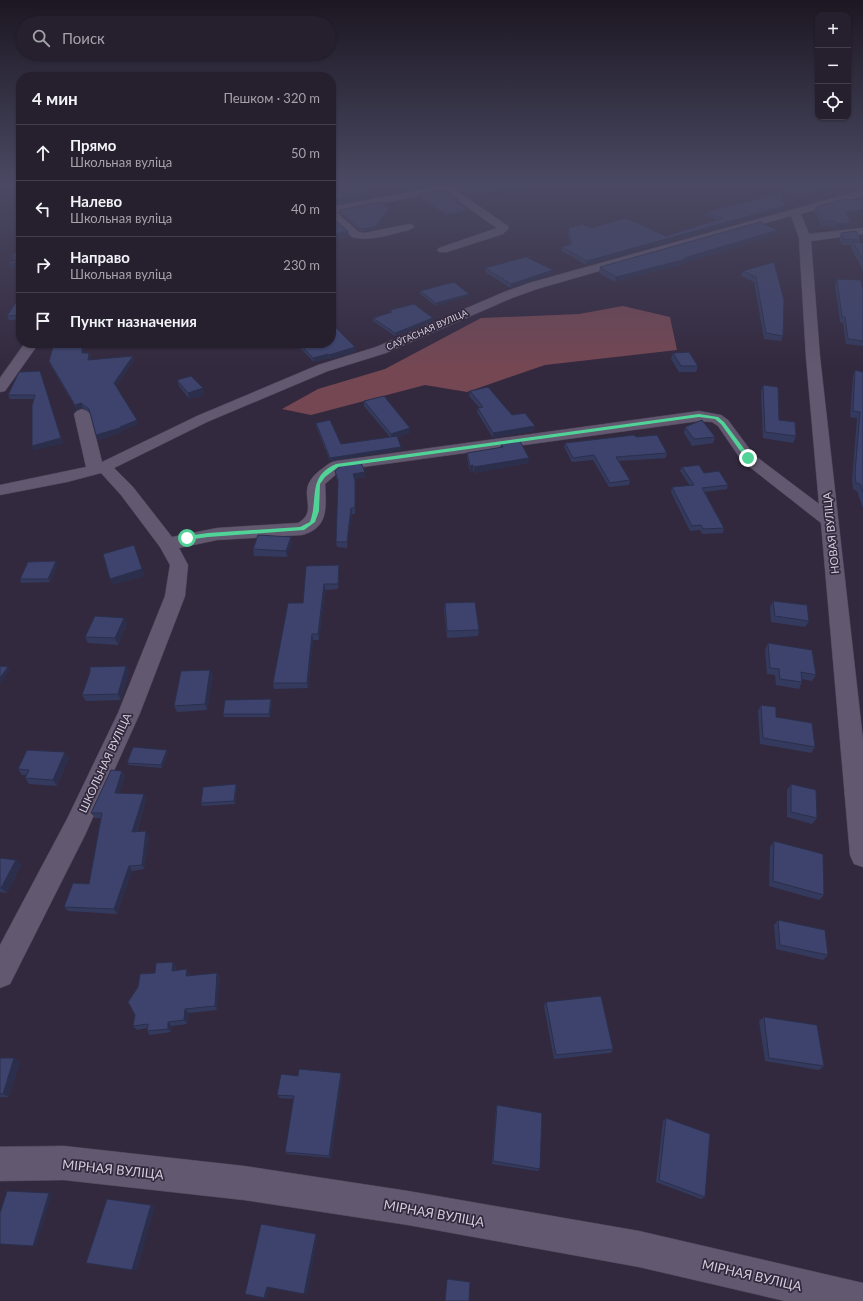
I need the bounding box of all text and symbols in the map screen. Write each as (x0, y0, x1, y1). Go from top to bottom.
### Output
map controls (815, 12, 851, 120)
button: + (815, 12, 851, 48)
search box (16, 16, 336, 60)
icon: search (30, 27, 52, 49)
text: Поиск (62, 29, 105, 47)
button: − (815, 48, 851, 84)
button: locate (815, 84, 851, 120)
text: 4 мин (32, 88, 78, 109)
text: Пешком · 320 m (223, 90, 320, 106)
text: Прямо (70, 136, 116, 154)
icon: ahead (32, 142, 54, 164)
text: 50 m (291, 145, 320, 161)
text: Школьная вуліца (70, 154, 172, 170)
text: Налево (70, 192, 122, 210)
icon: left (32, 198, 54, 220)
text: 40 m (291, 201, 320, 217)
text: Школьная вуліца (70, 210, 172, 226)
text: Направо (70, 248, 130, 266)
icon: right (32, 254, 54, 276)
text: 230 m (283, 257, 320, 273)
text: Школьная вуліца (70, 266, 172, 282)
street label: САЎГАСНАЯ ВУЛІЦА (385, 306, 470, 352)
icon: arrive (32, 310, 54, 332)
text: Пункт назначения (70, 312, 197, 330)
route end (739, 449, 757, 467)
street label: НОВАЯ ВУЛІЦА (820, 491, 841, 575)
route start (178, 529, 196, 547)
street label: ШКОЛЬНАЯ ВУЛІЦА (76, 710, 134, 815)
street label: МІРНАЯ ВУЛІЦА (62, 1156, 165, 1182)
street label: МІРНАЯ ВУЛІЦА (382, 1196, 486, 1230)
street label: МІРНАЯ ВУЛІЦА (701, 1256, 804, 1294)

